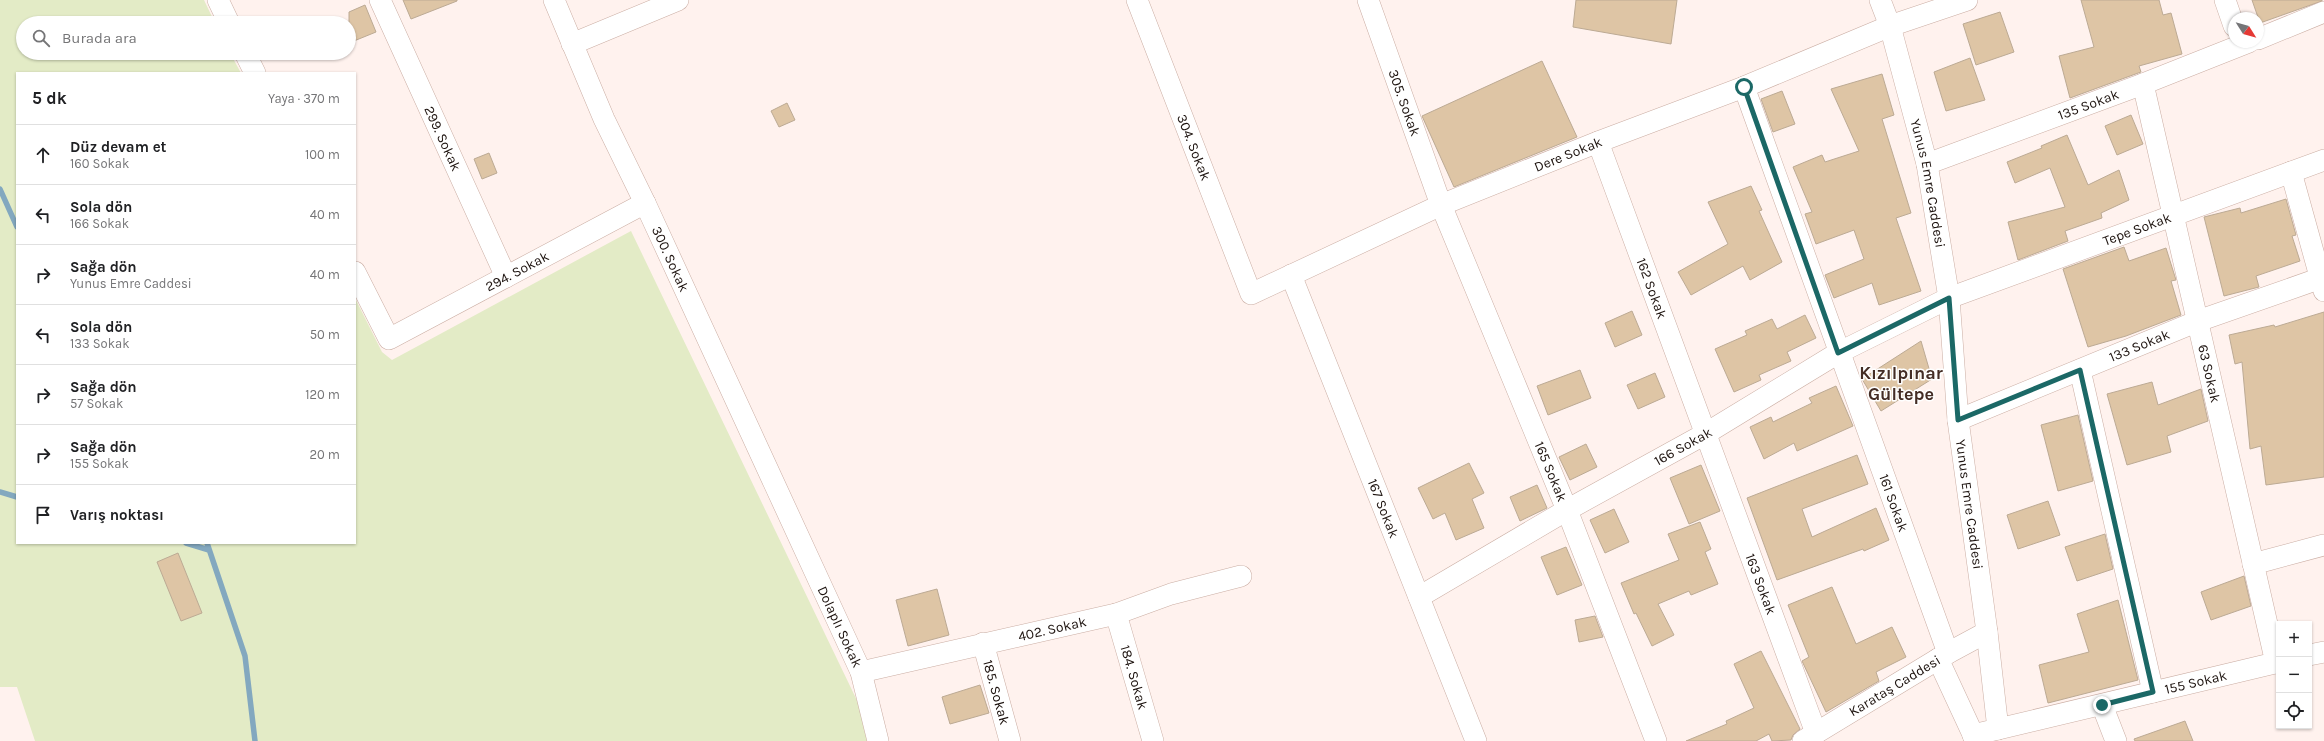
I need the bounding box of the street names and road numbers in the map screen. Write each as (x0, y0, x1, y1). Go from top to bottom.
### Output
street label: 305. Sokak (1385, 67, 1424, 139)
street label: 135 Sokak (2055, 85, 2121, 123)
street label: 299. Sokak (421, 103, 465, 174)
street label: 304. Sokak (1174, 112, 1215, 183)
street label: Yunus Emre Caddesi (1907, 117, 1949, 249)
street label: Dere Sokak (1532, 133, 1605, 175)
street label: Tepe Sokak (2100, 209, 2173, 249)
street label: 300. Sokak (648, 223, 693, 294)
street label: 294. Sokak (482, 247, 552, 295)
street label: 162 Sokak (1633, 256, 1671, 321)
street label: 133 Sokak (2106, 325, 2172, 365)
street label: 63 Sokak (2195, 343, 2224, 404)
street label: 166 Sokak (1651, 423, 1715, 469)
street label: Yunus Emre Caddesi (1952, 438, 1987, 570)
street label: 165 Sokak (1531, 439, 1571, 504)
street label: 161 Sokak (1876, 472, 1912, 534)
street label: 167 Sokak (1364, 476, 1403, 540)
street label: 163 Sokak (1742, 551, 1780, 617)
street label: Dolaplı Sokak (814, 583, 866, 670)
street label: 402. Sokak (1016, 612, 1088, 645)
street label: 184. Sokak (1117, 643, 1152, 712)
street label: Karataş Caddesi (1845, 651, 1943, 720)
street label: 185. Sokak (980, 658, 1014, 727)
street label: 155 Sokak (2163, 666, 2229, 697)

